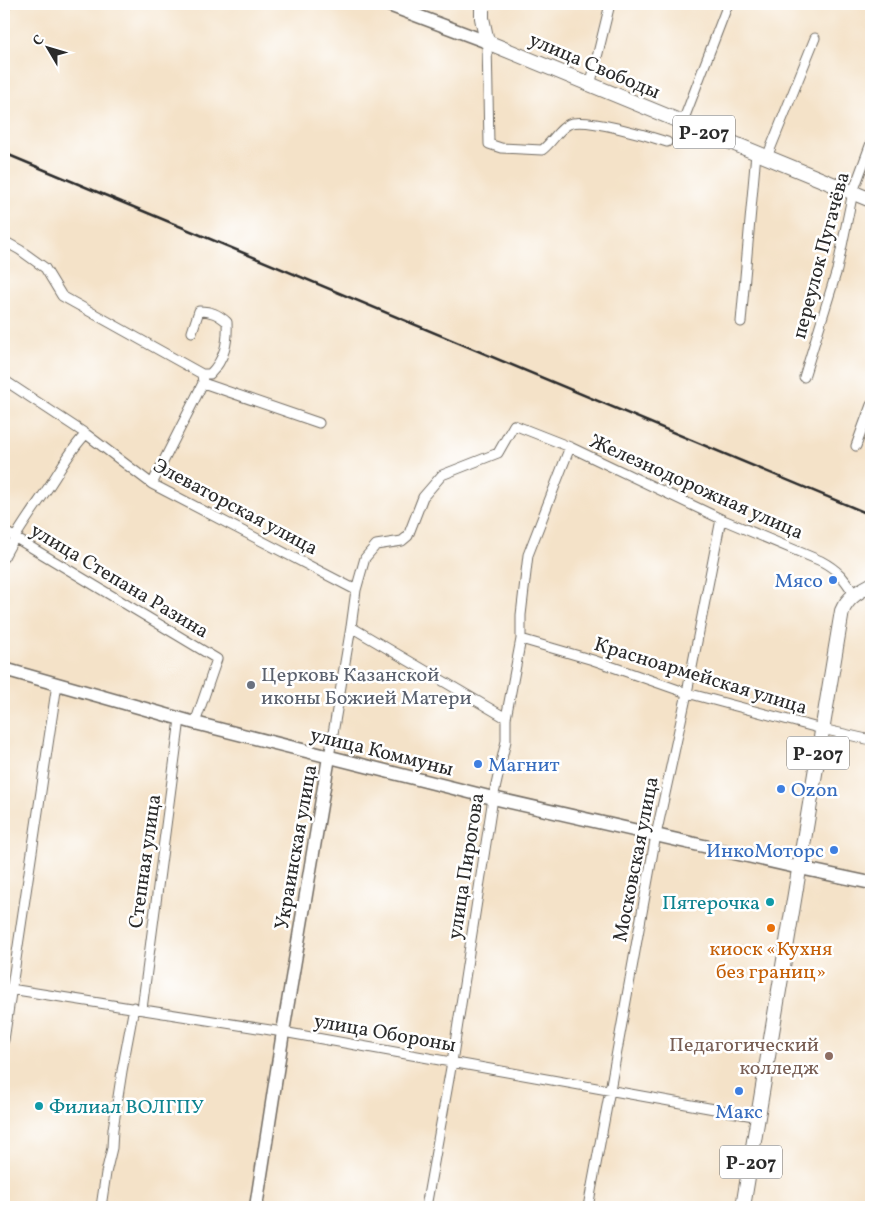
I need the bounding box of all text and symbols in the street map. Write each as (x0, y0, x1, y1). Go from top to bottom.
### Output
north arrow (22, 22, 72, 72)
street label: улица Свободы (524, 27, 664, 107)
text: С (29, 32, 49, 50)
road number: Р-207 (673, 115, 735, 148)
street label: переулок Пугачёва (786, 169, 858, 342)
street label: Железнодорожная улица (585, 428, 808, 548)
street label: Элеваторская улица (148, 452, 322, 563)
street label: улица Степана Разина (24, 517, 214, 646)
place label: Мясо (774, 568, 823, 596)
marker: Мясо (827, 574, 839, 586)
street label: Красноармейская улица (590, 631, 811, 723)
place label: Церковь Казанской иконы Божией Матери (261, 662, 472, 713)
marker: Церковь Казанской иконы Божией Матери (245, 679, 257, 691)
street label: улица Коммуны (307, 722, 456, 784)
road number: Р-207 (787, 736, 849, 770)
place label: Магнит (488, 752, 560, 780)
marker: Магнит (472, 758, 484, 770)
street label: Украинская улица (269, 763, 325, 932)
street label: Московская улица (607, 774, 667, 945)
place label: Ozon (791, 777, 838, 805)
marker: Ozon (775, 783, 787, 795)
street label: улица Пирогова (442, 791, 492, 942)
street label: Степная улица (123, 792, 169, 930)
place label: ИнкоМоторс (706, 838, 824, 866)
marker: ИнкоМоторс (828, 844, 840, 856)
place label: Пятерочка (662, 890, 760, 918)
marker: Пятерочка (764, 896, 776, 908)
marker: киоск «Кухня без границ» (765, 922, 777, 934)
place label: киоск «Кухня без границ» (710, 936, 832, 987)
street label: улица Обороны (311, 1008, 458, 1060)
place label: Педагогический колледж (669, 1032, 819, 1083)
marker: Педагогический колледж (823, 1050, 835, 1062)
marker: Макс (733, 1085, 745, 1097)
place label: Филиал ВОЛГПУ (49, 1094, 204, 1122)
place label: Макс (715, 1099, 763, 1127)
marker: Филиал ВОЛГПУ (33, 1100, 45, 1112)
road number: Р-207 (720, 1146, 782, 1178)

